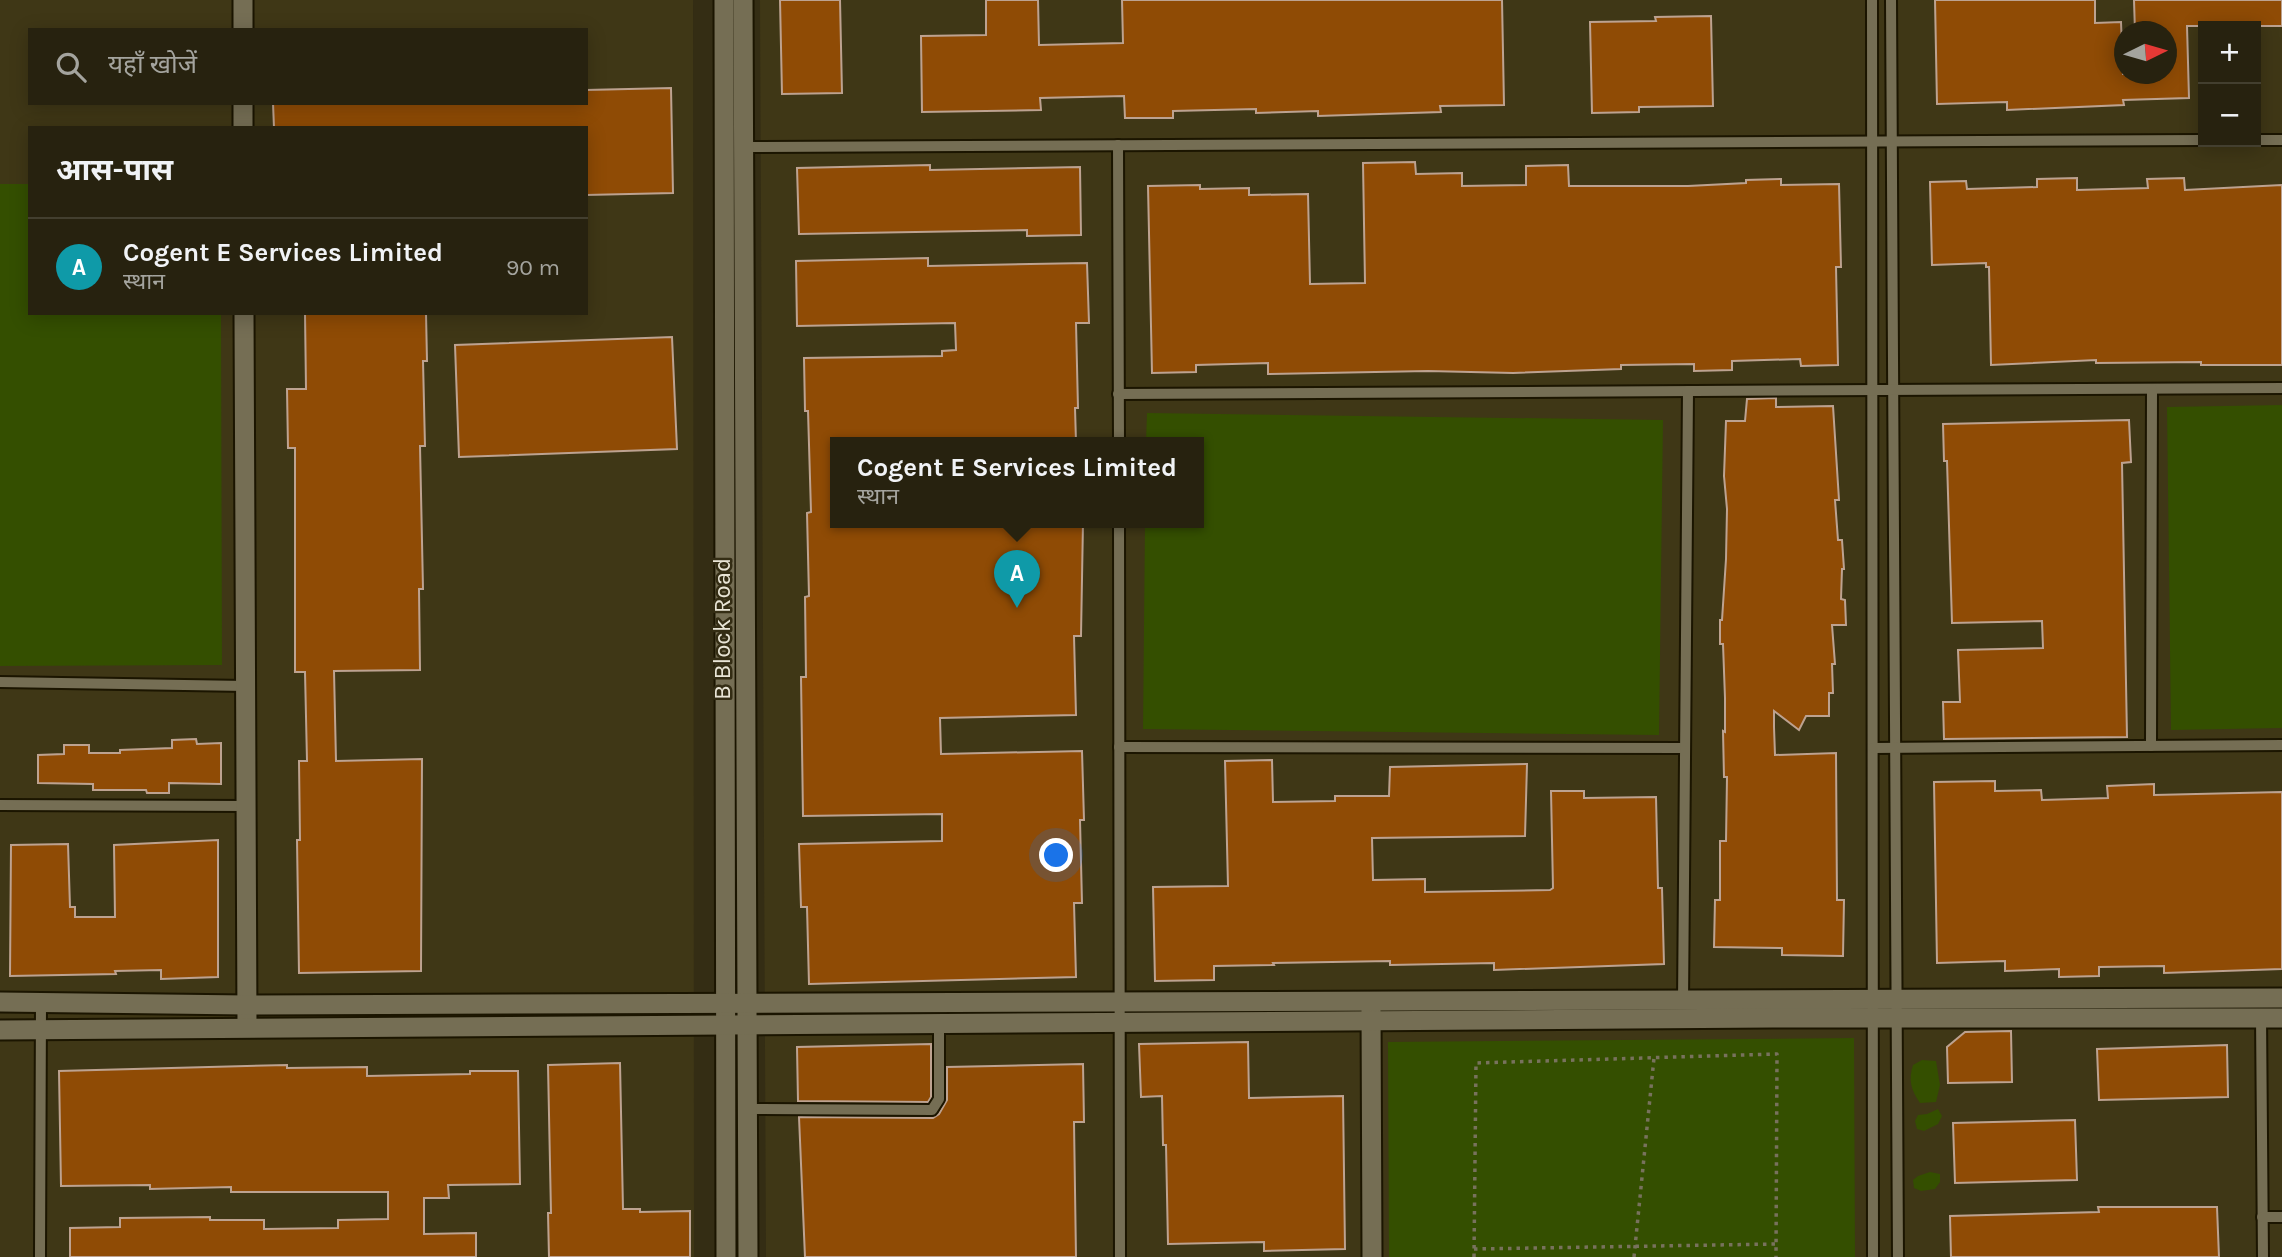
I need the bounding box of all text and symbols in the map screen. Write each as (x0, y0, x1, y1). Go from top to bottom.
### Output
north arrow (2114, 21, 2177, 84)
map controls (2198, 21, 2261, 147)
button: + (2198, 21, 2261, 84)
search box (28, 28, 588, 105)
icon: search (52, 48, 90, 86)
text: यहाँ खोजें (108, 49, 197, 80)
button: − (2198, 84, 2261, 147)
text: आस-पास (56, 152, 173, 188)
text: Cogent E Services Limited (123, 237, 443, 268)
text: A (72, 254, 86, 281)
text: 90 m (506, 254, 560, 281)
text: स्थान (123, 268, 165, 295)
popup (830, 437, 1204, 528)
text: Cogent E Services Limited (857, 452, 1177, 483)
text: स्थान (857, 483, 899, 510)
pin: A (994, 550, 1040, 608)
street label: B Block Road (708, 558, 736, 700)
your location (1039, 838, 1073, 872)

